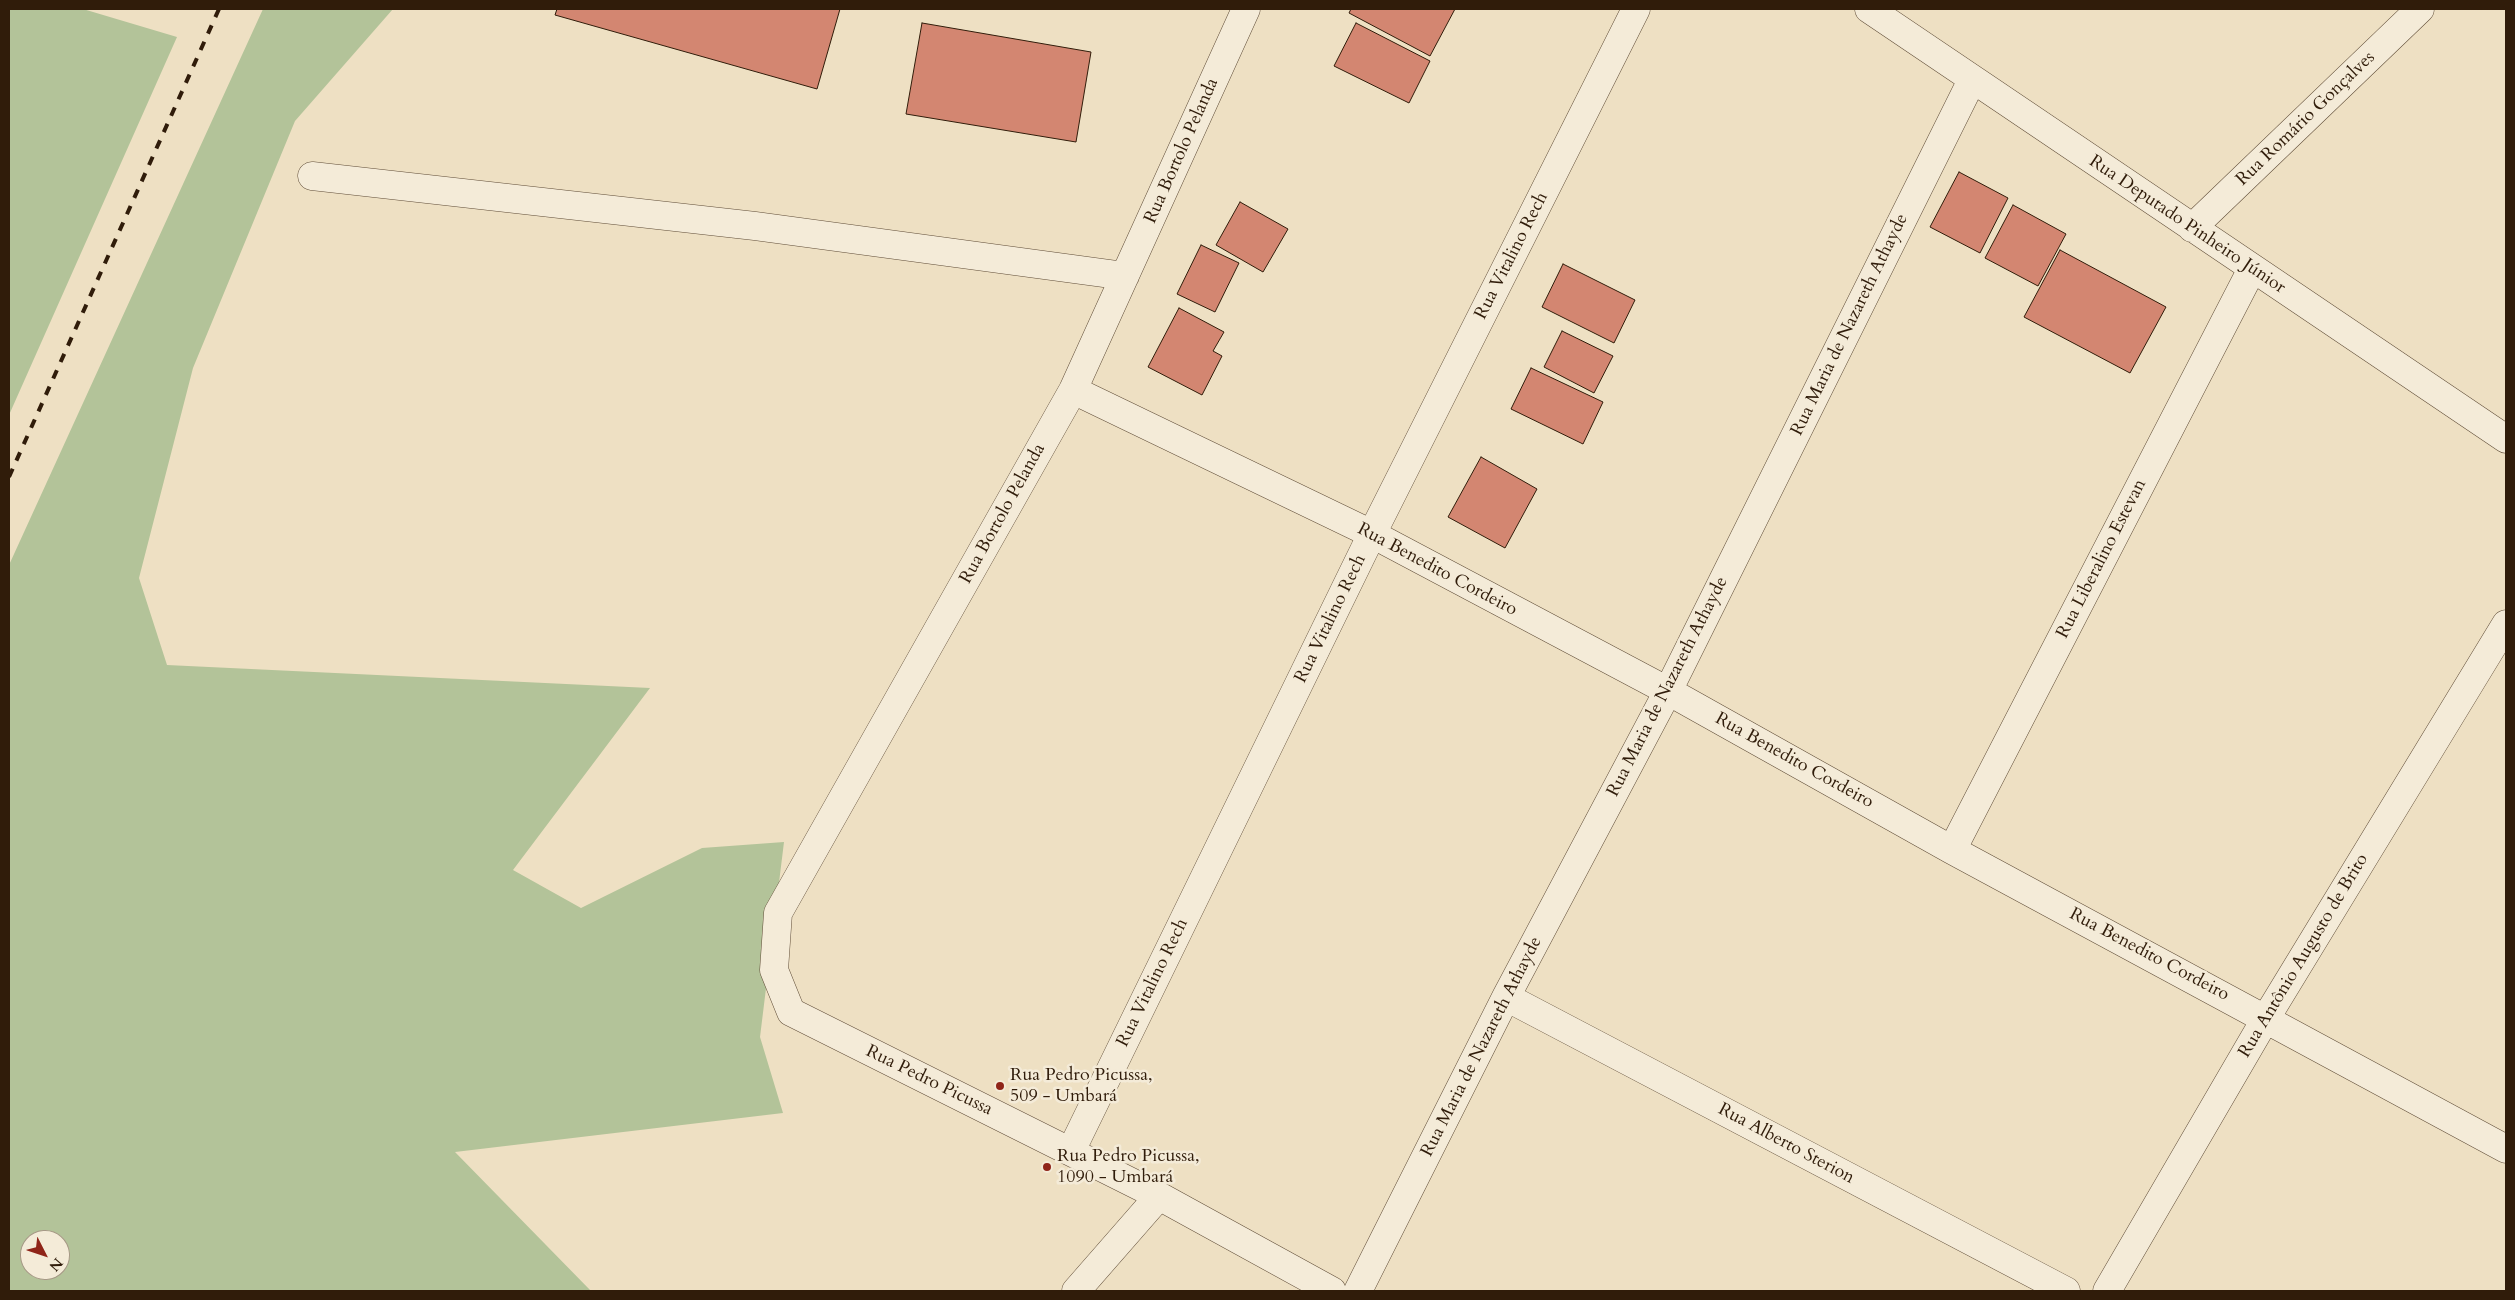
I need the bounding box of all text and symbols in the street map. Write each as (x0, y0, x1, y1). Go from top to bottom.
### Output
street label: Rua Romário Gonçalves (2232, 47, 2380, 191)
street label: Rua Bortolo Pelanda (1140, 75, 1224, 227)
street label: Rua Deputado Pinheiro Júnior (2085, 151, 2289, 299)
street label: Rua Vitalino Rech (1471, 189, 1553, 323)
street label: Rua Maria de Nazareth Athayde (1787, 211, 1913, 439)
street label: Rua Bortolo Pelanda (956, 440, 1050, 588)
street label: Rua Liberalino Estevan (2053, 476, 2151, 642)
street label: Rua Benedito Cordeiro (1353, 519, 1521, 621)
street label: Rua Vitalino Rech (1291, 551, 1371, 687)
street label: Rua Maria de Nazareth Athayde (1603, 573, 1733, 801)
street label: Rua Benedito Cordeiro (1711, 708, 1877, 814)
street label: Rua Antônio Augusto de Brito (2234, 850, 2374, 1062)
street label: Rua Benedito Cordeiro (2065, 904, 2233, 1006)
street label: Rua Vitalino Rech (1113, 915, 1193, 1051)
street label: Rua Maria de Nazareth Athayde (1417, 933, 1547, 1161)
street label: Rua Pedro Picussa (862, 1041, 996, 1121)
place label: Rua Pedro Picussa, 509 - Umbará (1010, 1065, 1153, 1108)
marker: Rua Pedro Picussa, 509 - Umbará (994, 1080, 1006, 1092)
street label: Rua Alberto Sterion (1714, 1099, 1858, 1189)
place label: Rua Pedro Picussa, 1090 - Umbará (1057, 1146, 1200, 1188)
marker: Rua Pedro Picussa, 1090 - Umbará (1041, 1161, 1053, 1173)
north arrow (20, 1230, 70, 1280)
text: N (45, 1254, 67, 1275)

